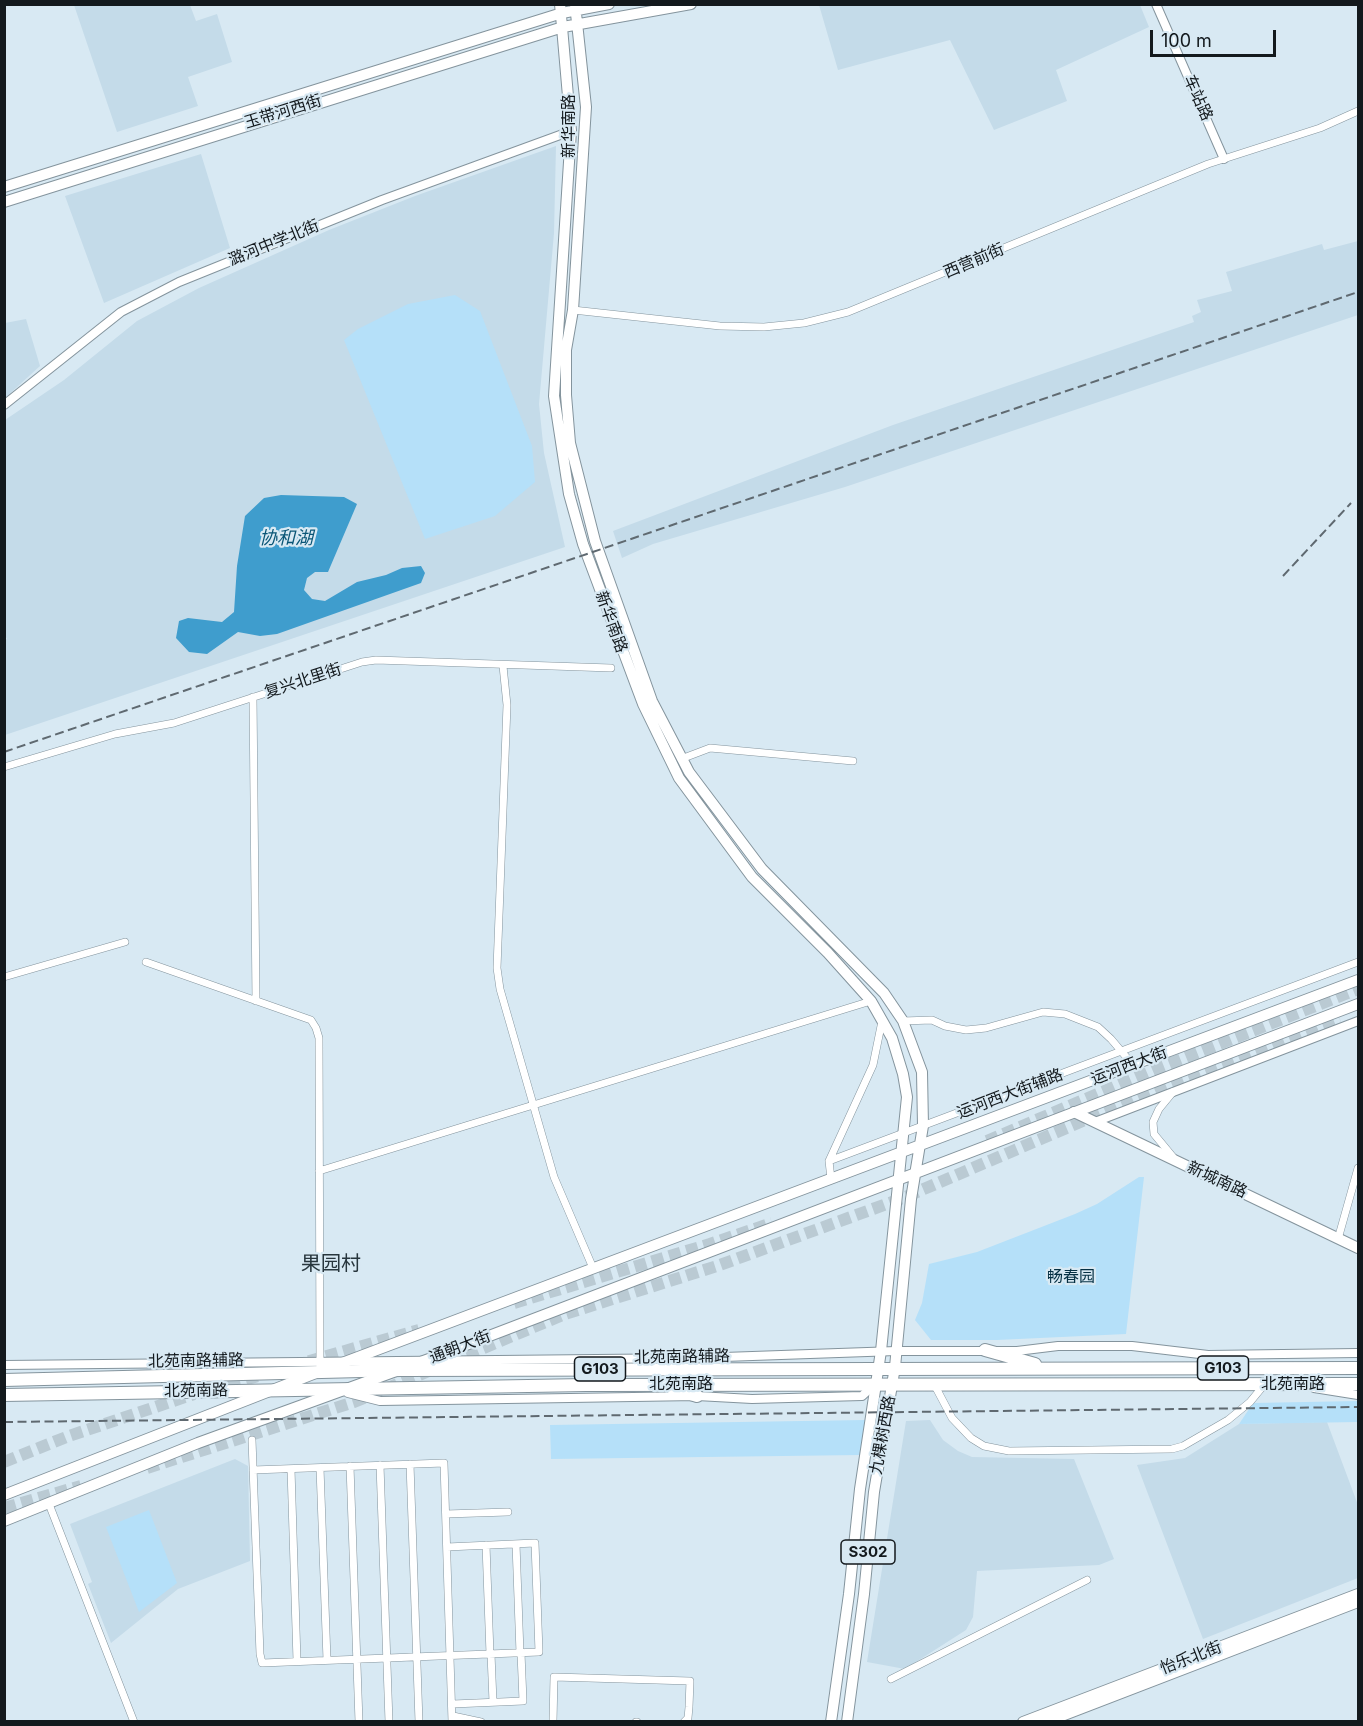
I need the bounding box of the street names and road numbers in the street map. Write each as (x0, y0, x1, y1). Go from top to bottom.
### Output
street label: 车站路 (1179, 72, 1217, 124)
street label: 玉带河西街 (242, 91, 324, 133)
street label: 新华南路 (559, 94, 579, 158)
street label: 潞河中学北街 (226, 216, 322, 270)
street label: 西营前街 (941, 240, 1007, 282)
street label: 新华南路 (591, 589, 631, 655)
street label: 复兴北里街 (262, 660, 344, 702)
street label: 运河西大街 (1088, 1043, 1170, 1089)
street label: 运河西大街辅路 (954, 1065, 1066, 1123)
street label: 新城南路 (1184, 1158, 1250, 1202)
street label: 通朝大街 (427, 1327, 493, 1367)
street label: 北苑南路辅路 (634, 1347, 730, 1367)
street label: 北苑南路辅路 (148, 1351, 244, 1371)
road number: G103 (1198, 1356, 1248, 1380)
road number: G103 (574, 1357, 626, 1381)
street label: 北苑南路 (649, 1374, 713, 1394)
street label: 北苑南路 (1261, 1374, 1325, 1394)
street label: 北苑南路 (164, 1381, 228, 1401)
street label: 九棵树西路 (867, 1394, 899, 1476)
road number: S302 (841, 1540, 895, 1564)
street label: 怡乐北街 (1158, 1638, 1224, 1678)

